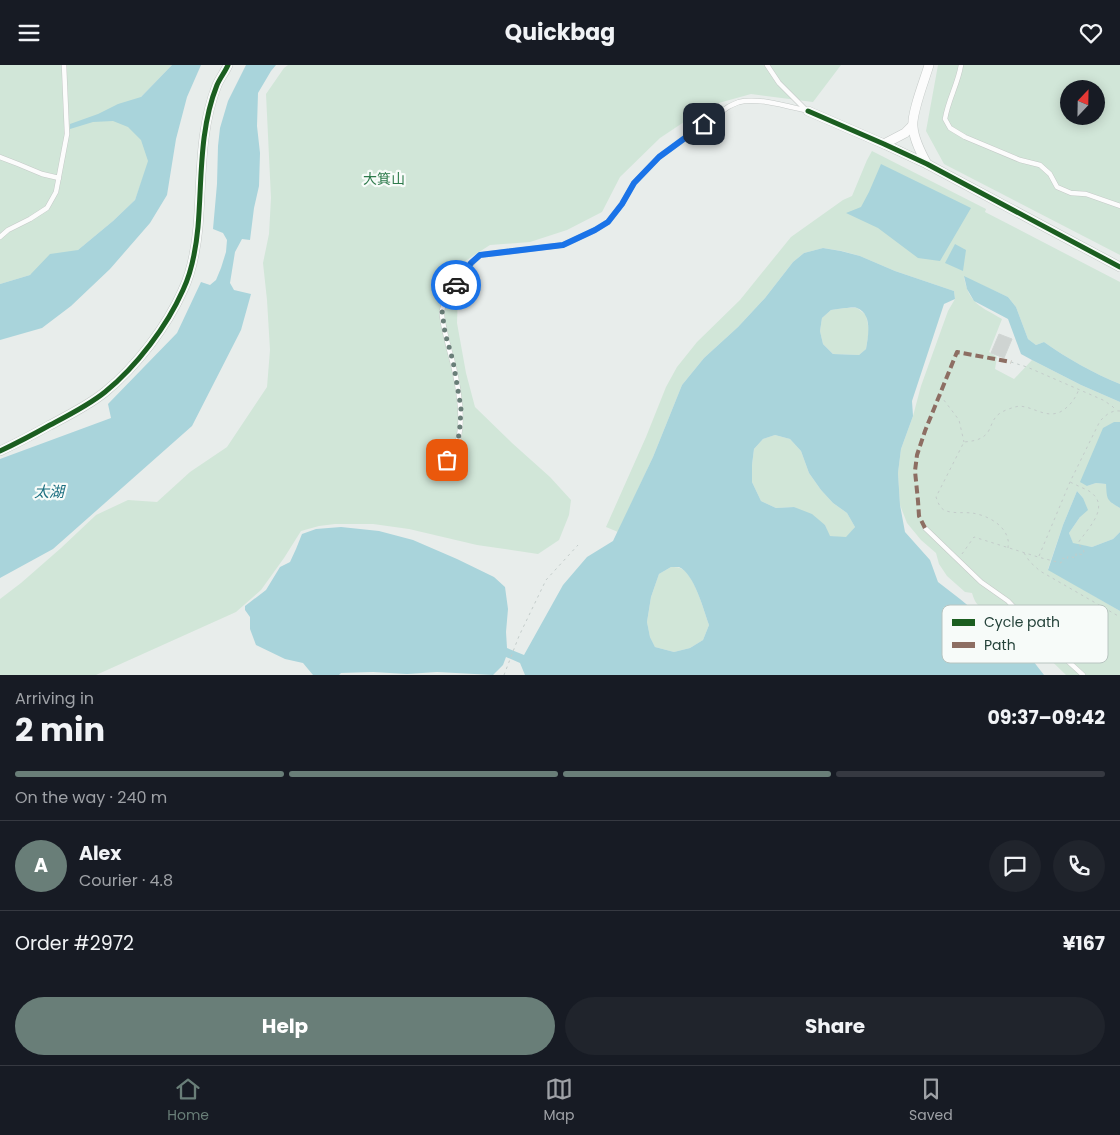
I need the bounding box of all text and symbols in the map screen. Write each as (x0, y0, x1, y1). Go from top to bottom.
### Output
text: Quickbag (505, 17, 615, 48)
icon: menu (15, 19, 43, 47)
icon: heart (1077, 19, 1105, 47)
north arrow (1060, 80, 1105, 125)
map controls (1060, 80, 1105, 125)
pin (683, 103, 725, 145)
icon: home (690, 110, 718, 138)
park label: 大箕山 (363, 169, 405, 189)
courier (431, 260, 481, 310)
icon: car (442, 271, 470, 299)
pin (426, 439, 468, 481)
icon: bag (433, 446, 461, 474)
water label: 太湖 (34, 481, 66, 502)
legend (942, 605, 1108, 663)
text: Cycle path (984, 612, 1060, 632)
text: Path (984, 635, 1016, 655)
text: Arriving in (15, 687, 94, 710)
text: 09:37–09:42 (987, 704, 1105, 731)
text: 2 min (15, 707, 105, 752)
text: On the way · 240 m (15, 786, 167, 809)
text: Alex (79, 840, 121, 867)
button: chat (989, 840, 1041, 892)
button: phone (1053, 840, 1105, 892)
text: A (34, 852, 48, 879)
text: Courier · 4.8 (79, 869, 173, 892)
text: Order #2972 (15, 930, 134, 957)
text: ¥167 (1063, 930, 1105, 957)
button: Help (15, 997, 555, 1055)
button: Share (565, 997, 1105, 1055)
tab: Home (167, 1075, 209, 1126)
tab: Map (544, 1075, 575, 1126)
tab: Saved (909, 1075, 953, 1126)

